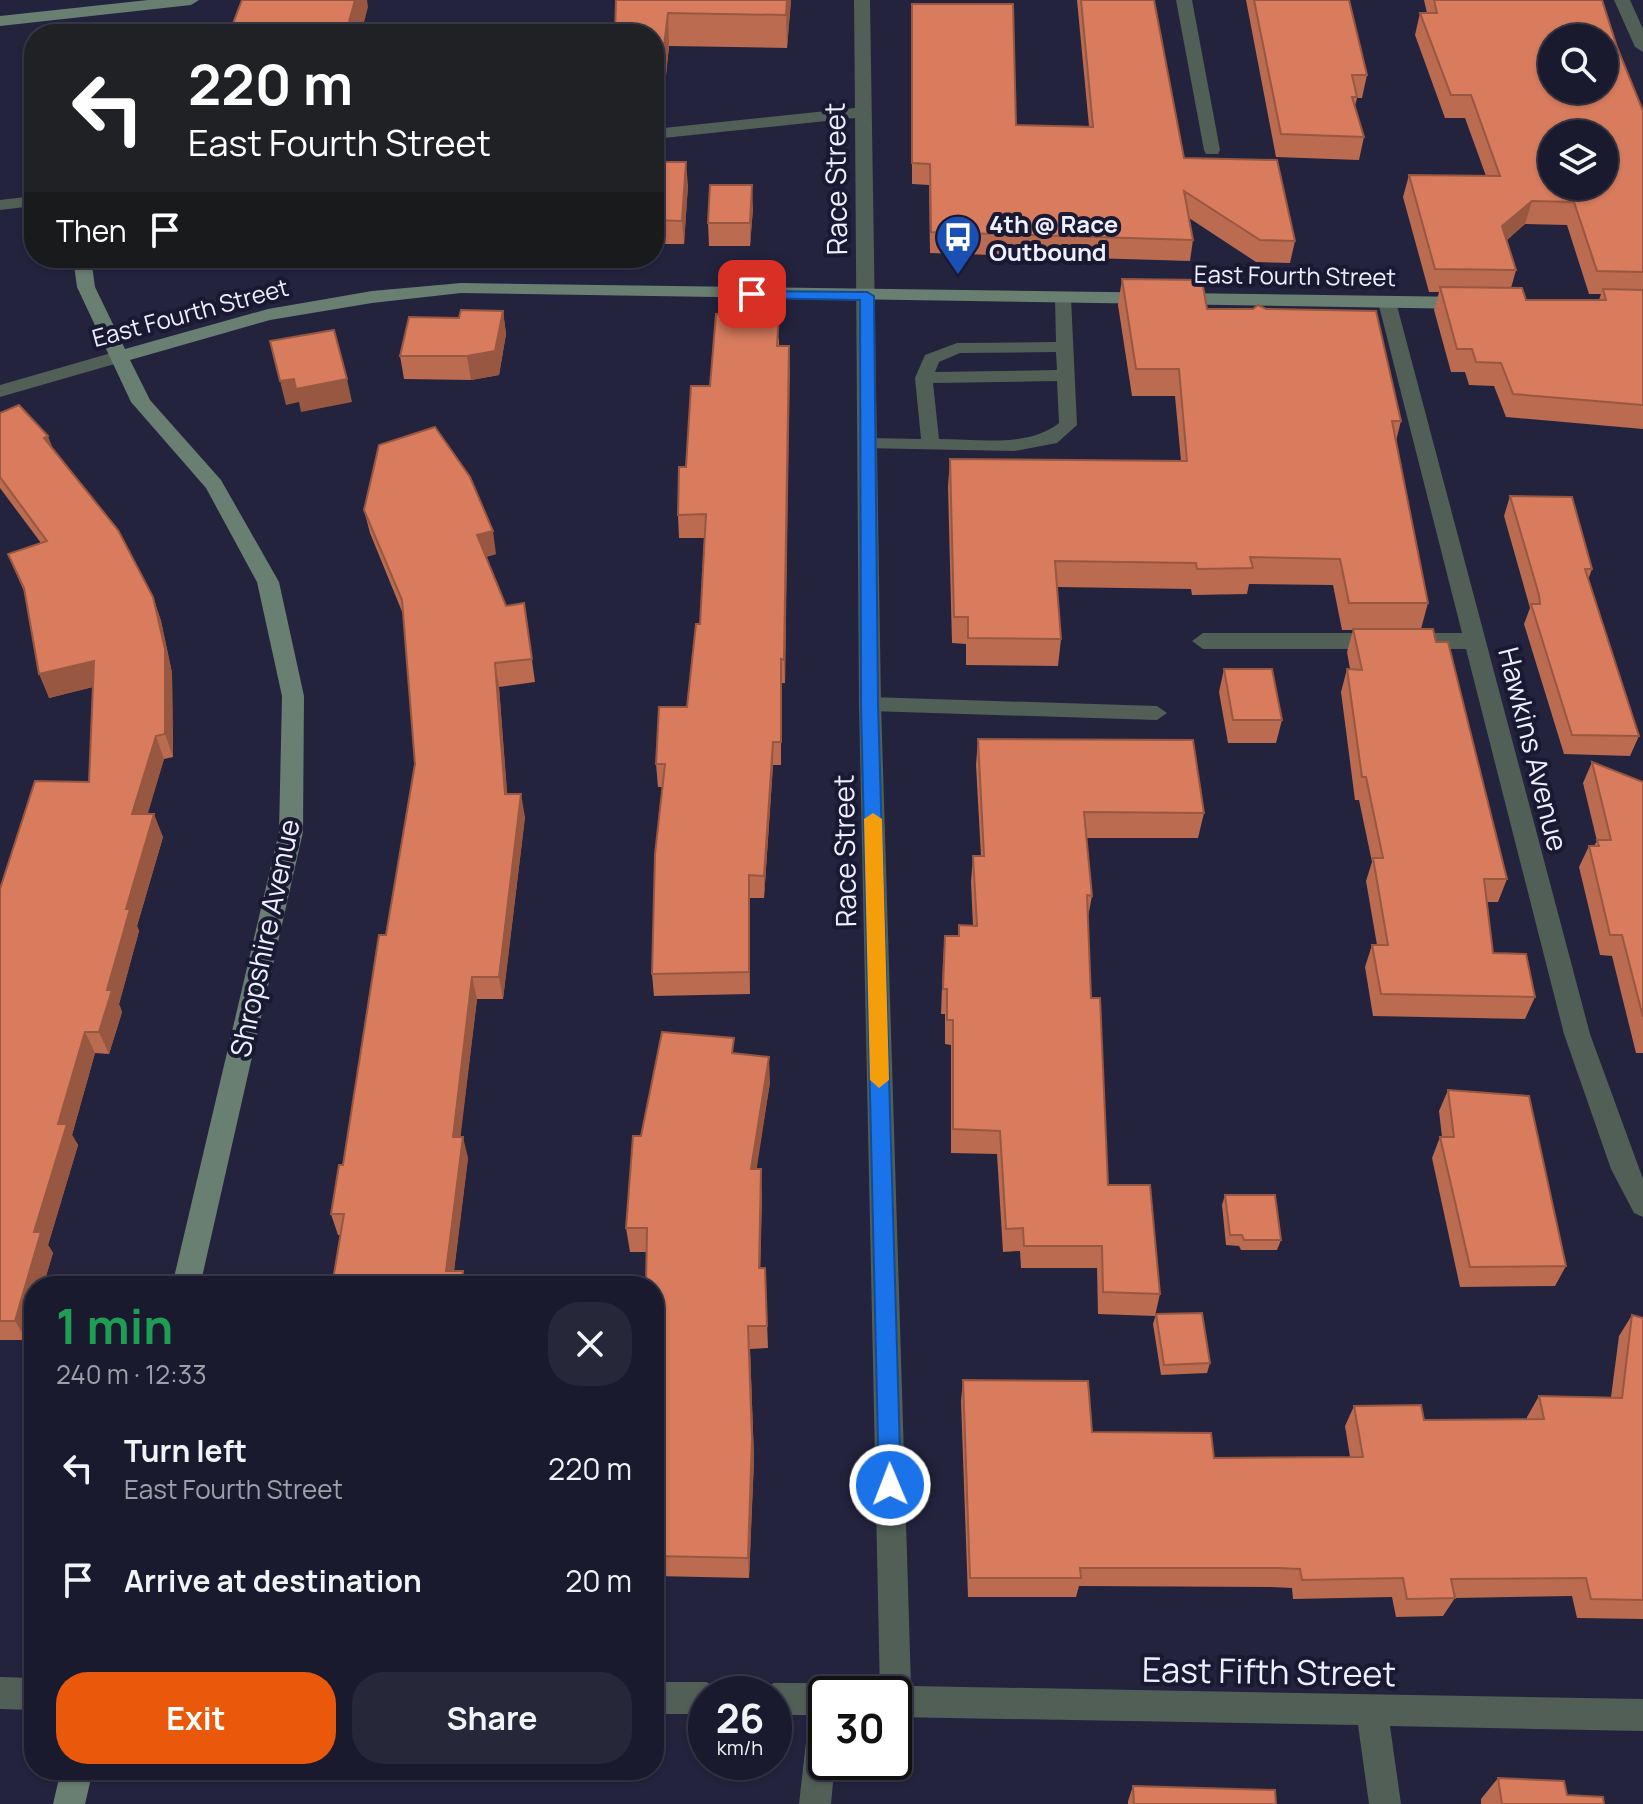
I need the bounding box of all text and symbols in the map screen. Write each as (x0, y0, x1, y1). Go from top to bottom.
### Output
map controls (1538, 24, 1618, 200)
button: search (1538, 24, 1618, 104)
text: 220 m (188, 45, 353, 122)
icon: left (56, 56, 160, 160)
street label: Race Street (815, 102, 855, 256)
text: East Fourth Street (188, 118, 491, 167)
button: layers (1538, 120, 1618, 200)
place label: 4th @ Race Outbound (989, 207, 1118, 268)
icon: arrive (143, 208, 187, 252)
text: Then (56, 210, 127, 251)
bus stop icon: 4th @ Race Outbound (934, 213, 982, 276)
street label: East Fourth Street (1194, 257, 1396, 293)
pin (718, 260, 786, 328)
street label: East Fourth Street (88, 270, 292, 354)
icon: arrive (730, 272, 774, 316)
street label: Hawkins Avenue (1490, 643, 1578, 855)
street label: Race Street (824, 774, 864, 928)
street label: Shropshire Avenue (220, 816, 308, 1060)
text: 1 min (56, 1293, 173, 1358)
button: close (548, 1302, 632, 1386)
text: 240 m · 12:33 (56, 1356, 207, 1392)
text: Turn left (124, 1430, 247, 1471)
position arrow (848, 1443, 932, 1527)
icon: left (56, 1446, 100, 1490)
text: 220 m (548, 1448, 632, 1489)
text: East Fourth Street (124, 1471, 343, 1507)
icon: arrive (56, 1558, 100, 1602)
text: Arrive at destination (124, 1560, 422, 1601)
text: 20 m (565, 1560, 632, 1601)
street label: East Fifth Street (1142, 1646, 1396, 1696)
button: Exit (56, 1672, 336, 1764)
button: Share (352, 1672, 632, 1764)
speed limit sign: 30 (808, 1676, 912, 1780)
text: 26 (716, 1690, 764, 1745)
text: km/h (717, 1734, 763, 1761)

